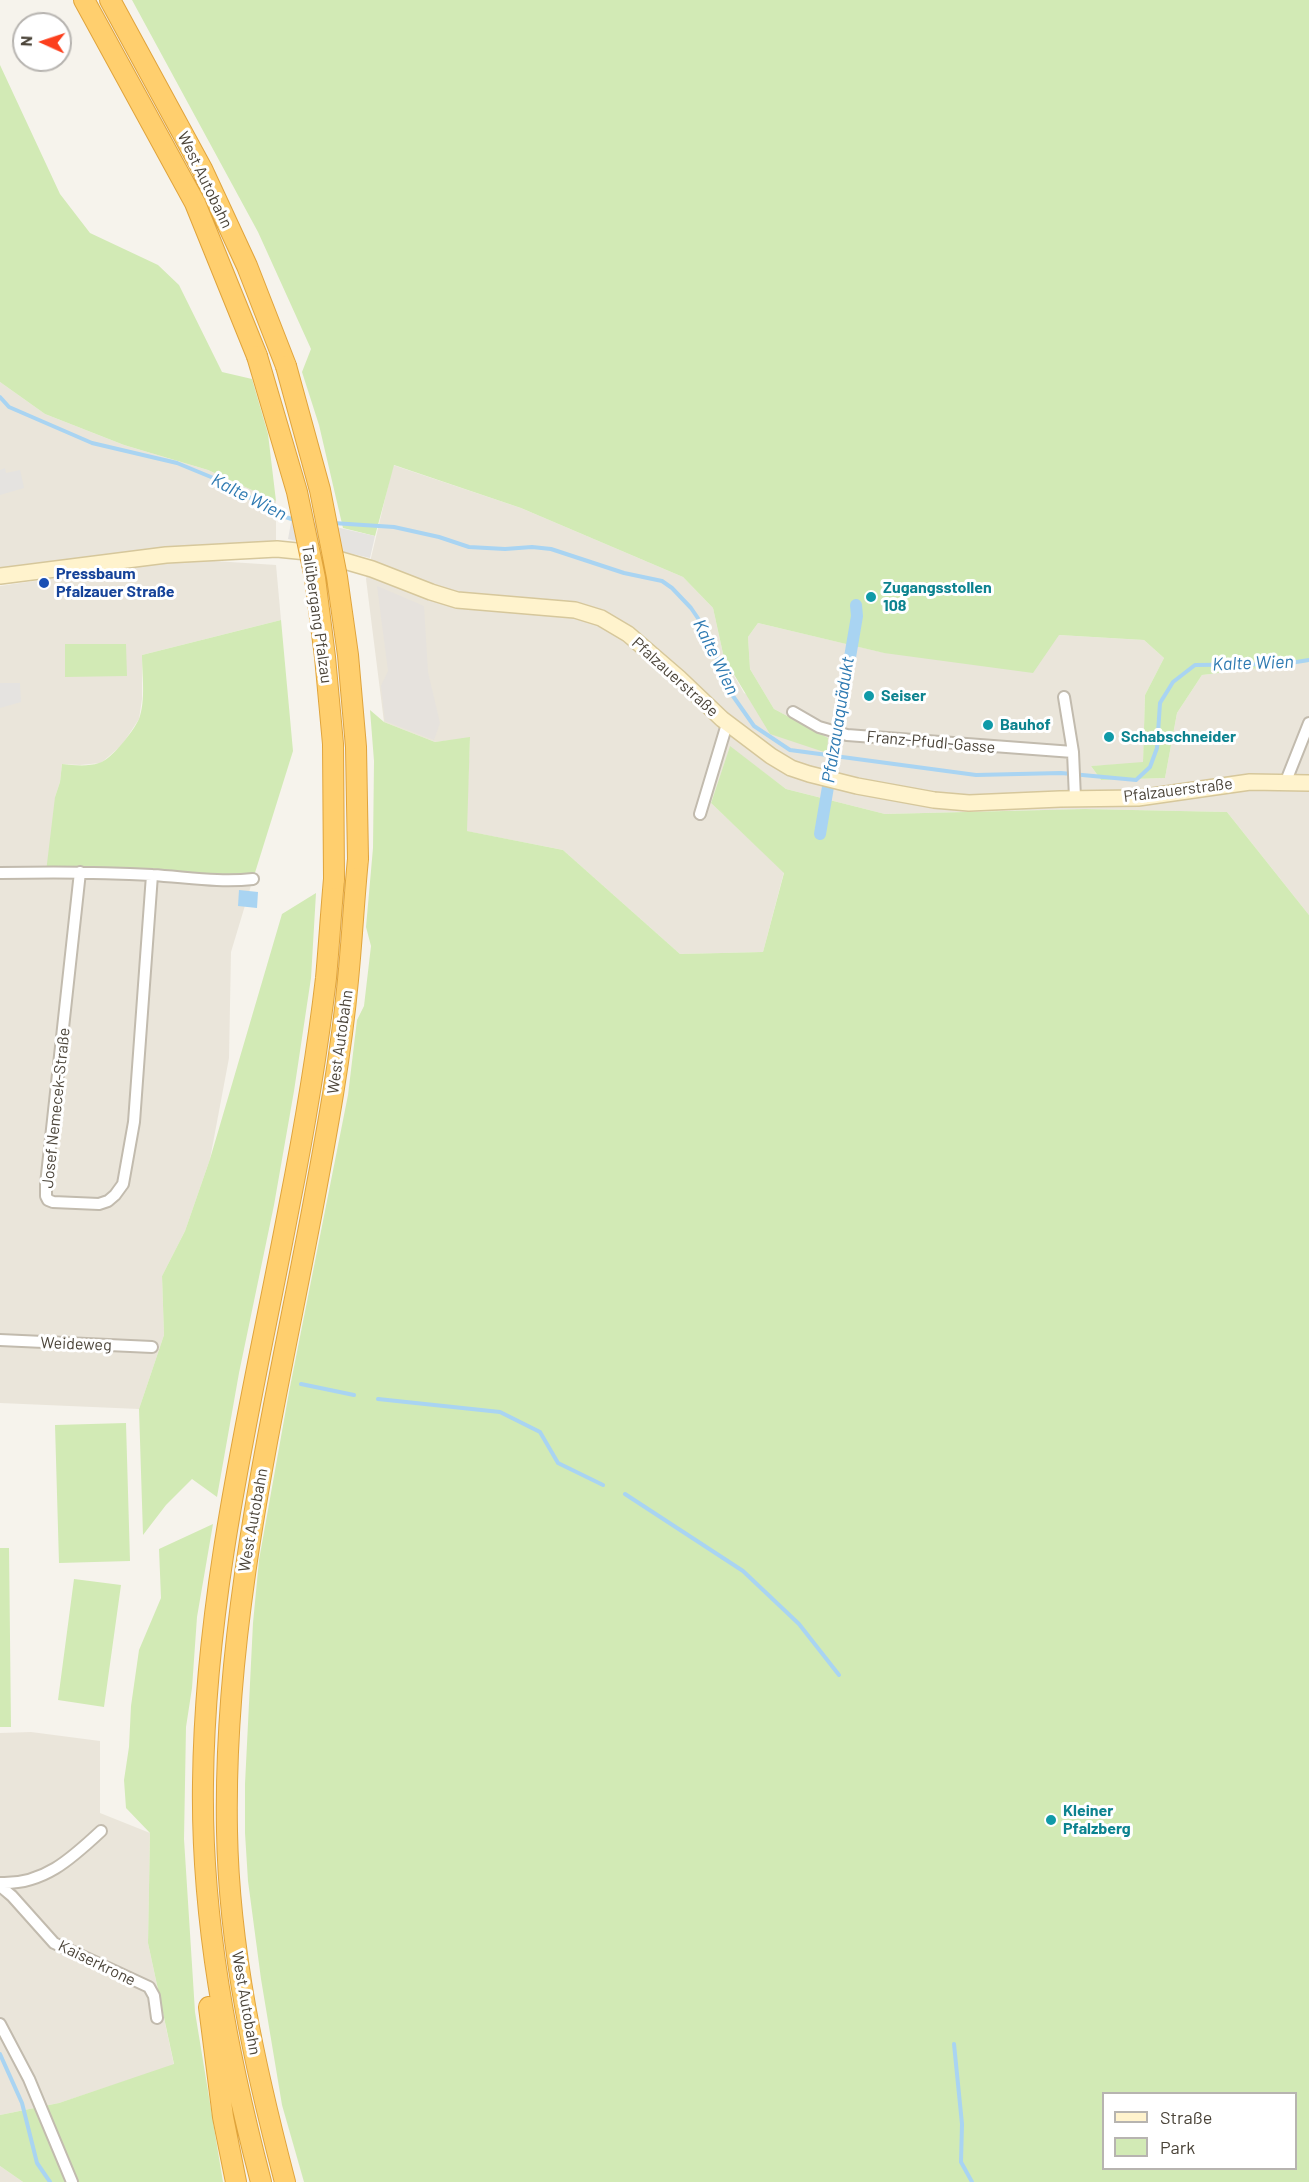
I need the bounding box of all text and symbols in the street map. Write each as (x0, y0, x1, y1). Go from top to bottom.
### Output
north arrow (12, 12, 72, 72)
text: N (16, 35, 35, 47)
street label: West Autobahn (173, 129, 237, 231)
water label: Kalte Wien (208, 469, 290, 525)
street label: Talübergang Pfalzau (298, 543, 336, 685)
place label: Pressbaum Pfalzauer Straße (56, 564, 175, 602)
marker: Pressbaum Pfalzauer Straße (37, 576, 51, 590)
place label: Zugangsstollen 108 (883, 578, 992, 616)
marker: Zugangsstollen 108 (864, 590, 878, 604)
water label: Kalte Wien (688, 616, 744, 698)
street label: Pfalzauerstraße (628, 633, 722, 721)
water label: Kalte Wien (1212, 651, 1294, 675)
water label: Pfalzauaquädukt (817, 655, 859, 785)
place label: Seiser (881, 686, 926, 706)
marker: Seiser (862, 689, 876, 703)
place label: Bauhof (1000, 715, 1051, 735)
marker: Bauhof (981, 718, 995, 732)
street label: Franz-Pfudl-Gasse (866, 727, 996, 757)
place label: Schabschneider (1121, 727, 1236, 747)
marker: Schabschneider (1102, 730, 1116, 744)
street label: Pfalzauerstraße (1122, 774, 1234, 806)
street label: West Autobahn (323, 989, 357, 1095)
street label: Josef Nemecek-Straße (38, 1027, 74, 1189)
street label: Weideweg (40, 1333, 112, 1355)
street label: West Autobahn (234, 1467, 272, 1573)
place label: Kleiner Pfalzberg (1063, 1801, 1131, 1839)
marker: Kleiner Pfalzberg (1044, 1813, 1058, 1827)
street label: Kaiserkrone (55, 1936, 139, 1990)
street label: West Autobahn (227, 1950, 265, 2056)
legend (1102, 2092, 1297, 2170)
text: Straße (1160, 2106, 1212, 2128)
text: Park (1160, 2136, 1195, 2158)

